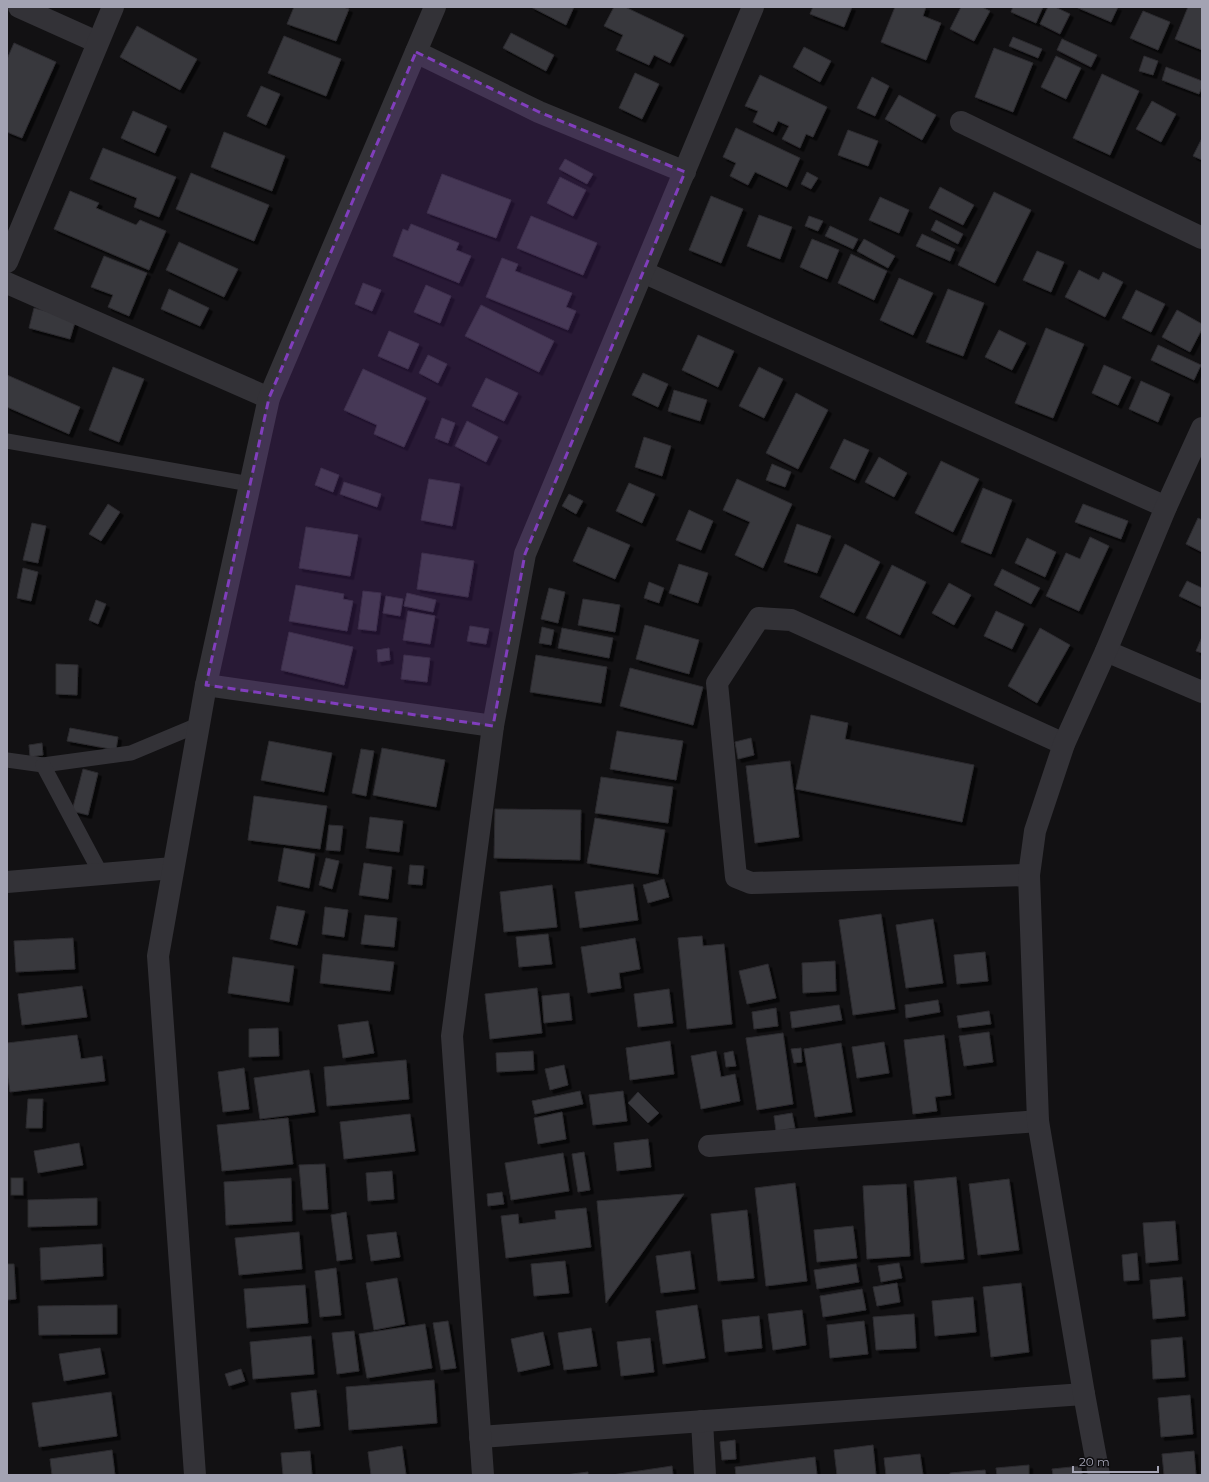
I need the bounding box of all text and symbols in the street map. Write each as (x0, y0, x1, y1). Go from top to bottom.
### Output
scale bar (1073, 1448, 1158, 1474)
text: 20 m (1079, 1454, 1110, 1469)

